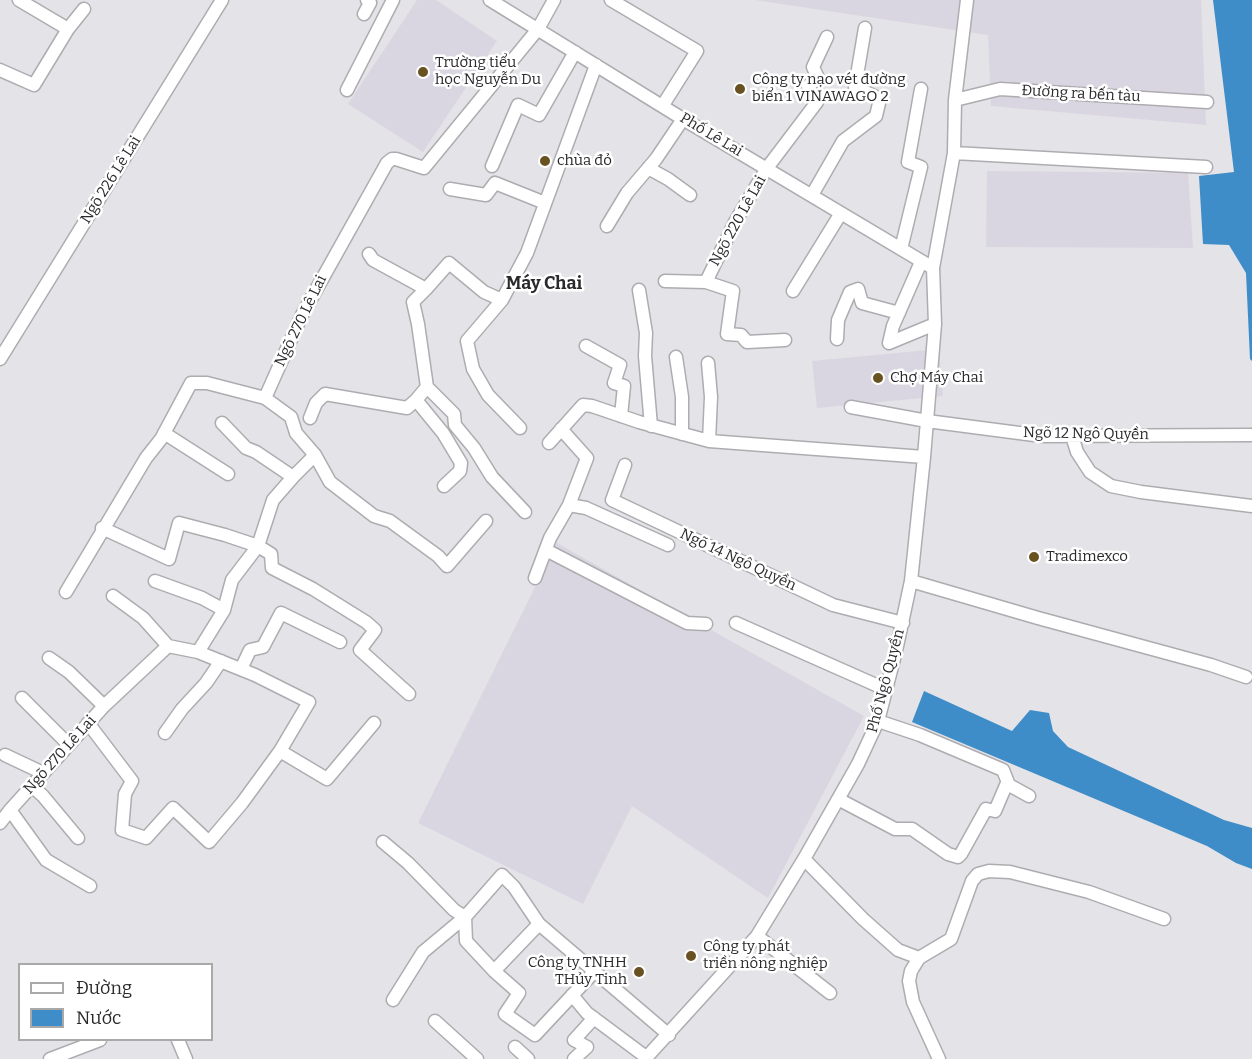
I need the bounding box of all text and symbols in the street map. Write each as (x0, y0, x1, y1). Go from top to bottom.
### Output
place label: Trường tiểu học Nguyễn Du (435, 54, 541, 89)
marker: Trường tiểu học Nguyễn Du (416, 65, 430, 79)
place label: Công ty nạo vét đường biển 1 VINAWAGO 2 (752, 71, 906, 106)
marker: Công ty nạo vét đường biển 1 VINAWAGO 2 (733, 82, 747, 96)
street label: Đường ra bến tàu (1021, 82, 1141, 106)
street label: Phố Lê Lai (676, 109, 746, 161)
street label: Ngõ 226 Lê Lai (77, 133, 145, 227)
place label: chùa đỏ (557, 152, 612, 170)
marker: chùa đỏ (538, 154, 552, 168)
street label: Ngõ 220 Lê Lai (706, 173, 770, 269)
street label: Ngõ 270 Lê Lai (271, 272, 331, 370)
district label: Máy Chai (506, 273, 582, 295)
place label: Chợ Máy Chai (890, 369, 983, 387)
marker: Chợ Máy Chai (871, 371, 885, 385)
street label: Ngõ 12 Ngô Quyền (1023, 424, 1149, 444)
street label: Ngõ 14 Ngô Quyền (677, 525, 799, 595)
place label: Tradimexco (1046, 548, 1128, 566)
marker: Tradimexco (1027, 550, 1041, 564)
street label: Phố Ngô Quyền (864, 627, 908, 735)
street label: Ngõ 270 Lê Lai (20, 712, 100, 798)
place label: Công ty phát triền nông nghiệp (703, 938, 828, 973)
marker: Công ty phát triền nông nghiệp (684, 949, 698, 963)
place label: Công ty TNHH THủy Tinh (528, 954, 627, 989)
legend (18, 963, 213, 1041)
marker: Công ty TNHH THủy Tinh (632, 965, 646, 979)
text: Đường (76, 977, 132, 999)
text: Nước (76, 1007, 121, 1029)

